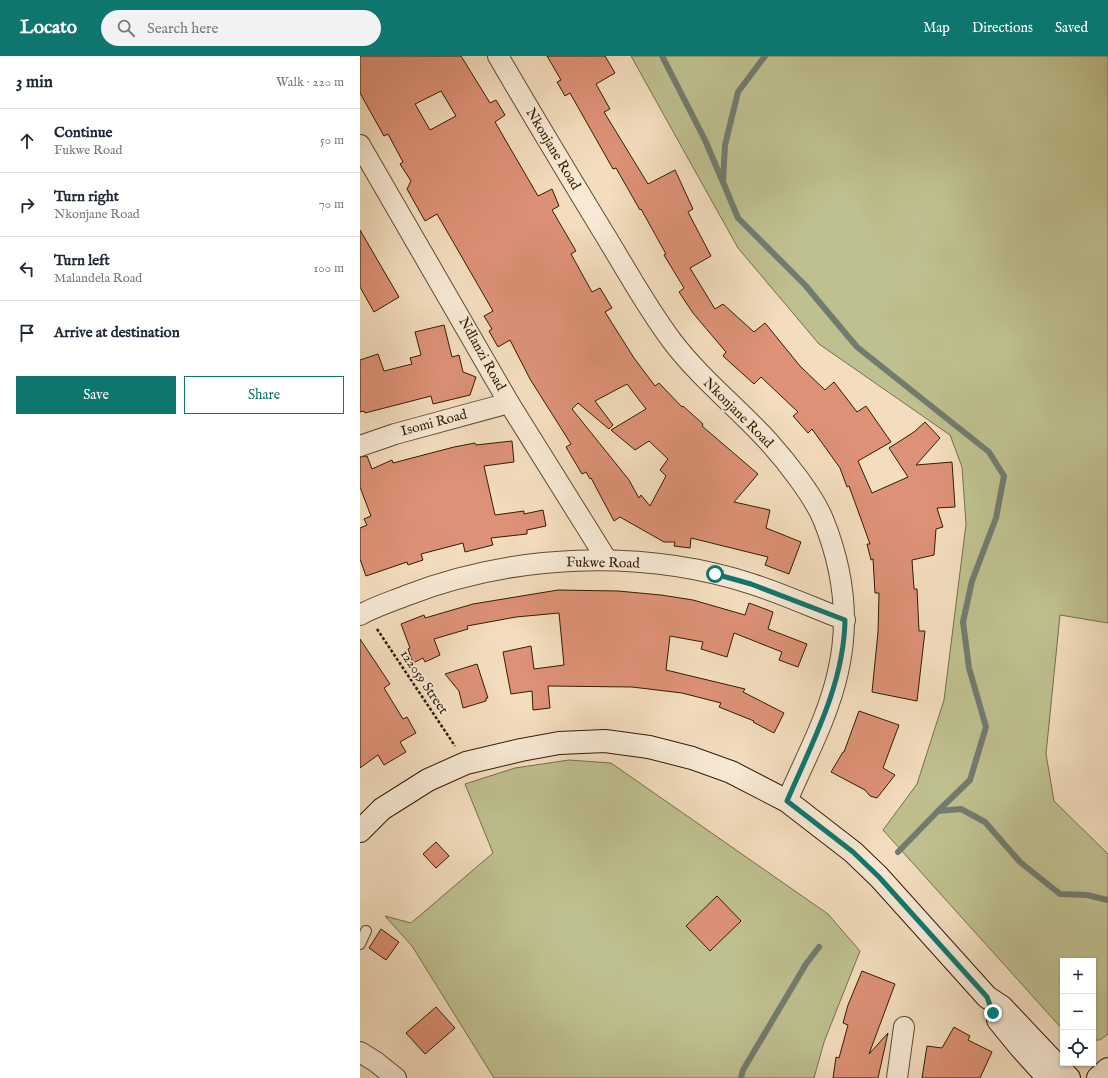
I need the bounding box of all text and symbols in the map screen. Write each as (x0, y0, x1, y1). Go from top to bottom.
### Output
search box (101, 10, 381, 46)
text: Locato (20, 16, 77, 40)
icon: search (115, 17, 137, 39)
text: Search here (147, 19, 219, 38)
text: Map (923, 19, 950, 37)
text: Directions (972, 19, 1033, 37)
text: Saved (1055, 19, 1088, 37)
text: 3 min (16, 72, 53, 93)
text: Walk · 220 m (276, 74, 344, 91)
street label: Nkonjane Road (522, 105, 585, 194)
text: Continue (54, 123, 112, 142)
icon: ahead (16, 130, 38, 152)
text: 50 m (320, 132, 344, 149)
text: Fukwe Road (54, 142, 122, 159)
text: Turn right (54, 187, 119, 206)
icon: right (16, 194, 38, 216)
text: 70 m (319, 196, 344, 213)
text: Nkonjane Road (54, 206, 140, 223)
text: Turn left (54, 251, 110, 270)
icon: left (16, 258, 38, 280)
text: 100 m (314, 260, 344, 277)
text: Malandela Road (54, 270, 142, 287)
street label: Ndlanzi Road (454, 314, 510, 394)
icon: arrive (16, 322, 38, 344)
text: Arrive at destination (54, 323, 180, 342)
street label: Nkonjane Road (699, 374, 777, 452)
button: Save (16, 376, 176, 414)
button: Share (184, 376, 344, 414)
street label: Isomi Road (399, 405, 470, 440)
street label: Fukwe Road (566, 553, 641, 573)
route start (706, 565, 724, 583)
street label: 122059 Street (396, 646, 452, 718)
map controls (1060, 958, 1096, 1066)
button: + (1060, 958, 1096, 994)
button: − (1060, 994, 1096, 1030)
route end (984, 1004, 1002, 1022)
button: locate (1060, 1030, 1096, 1066)

